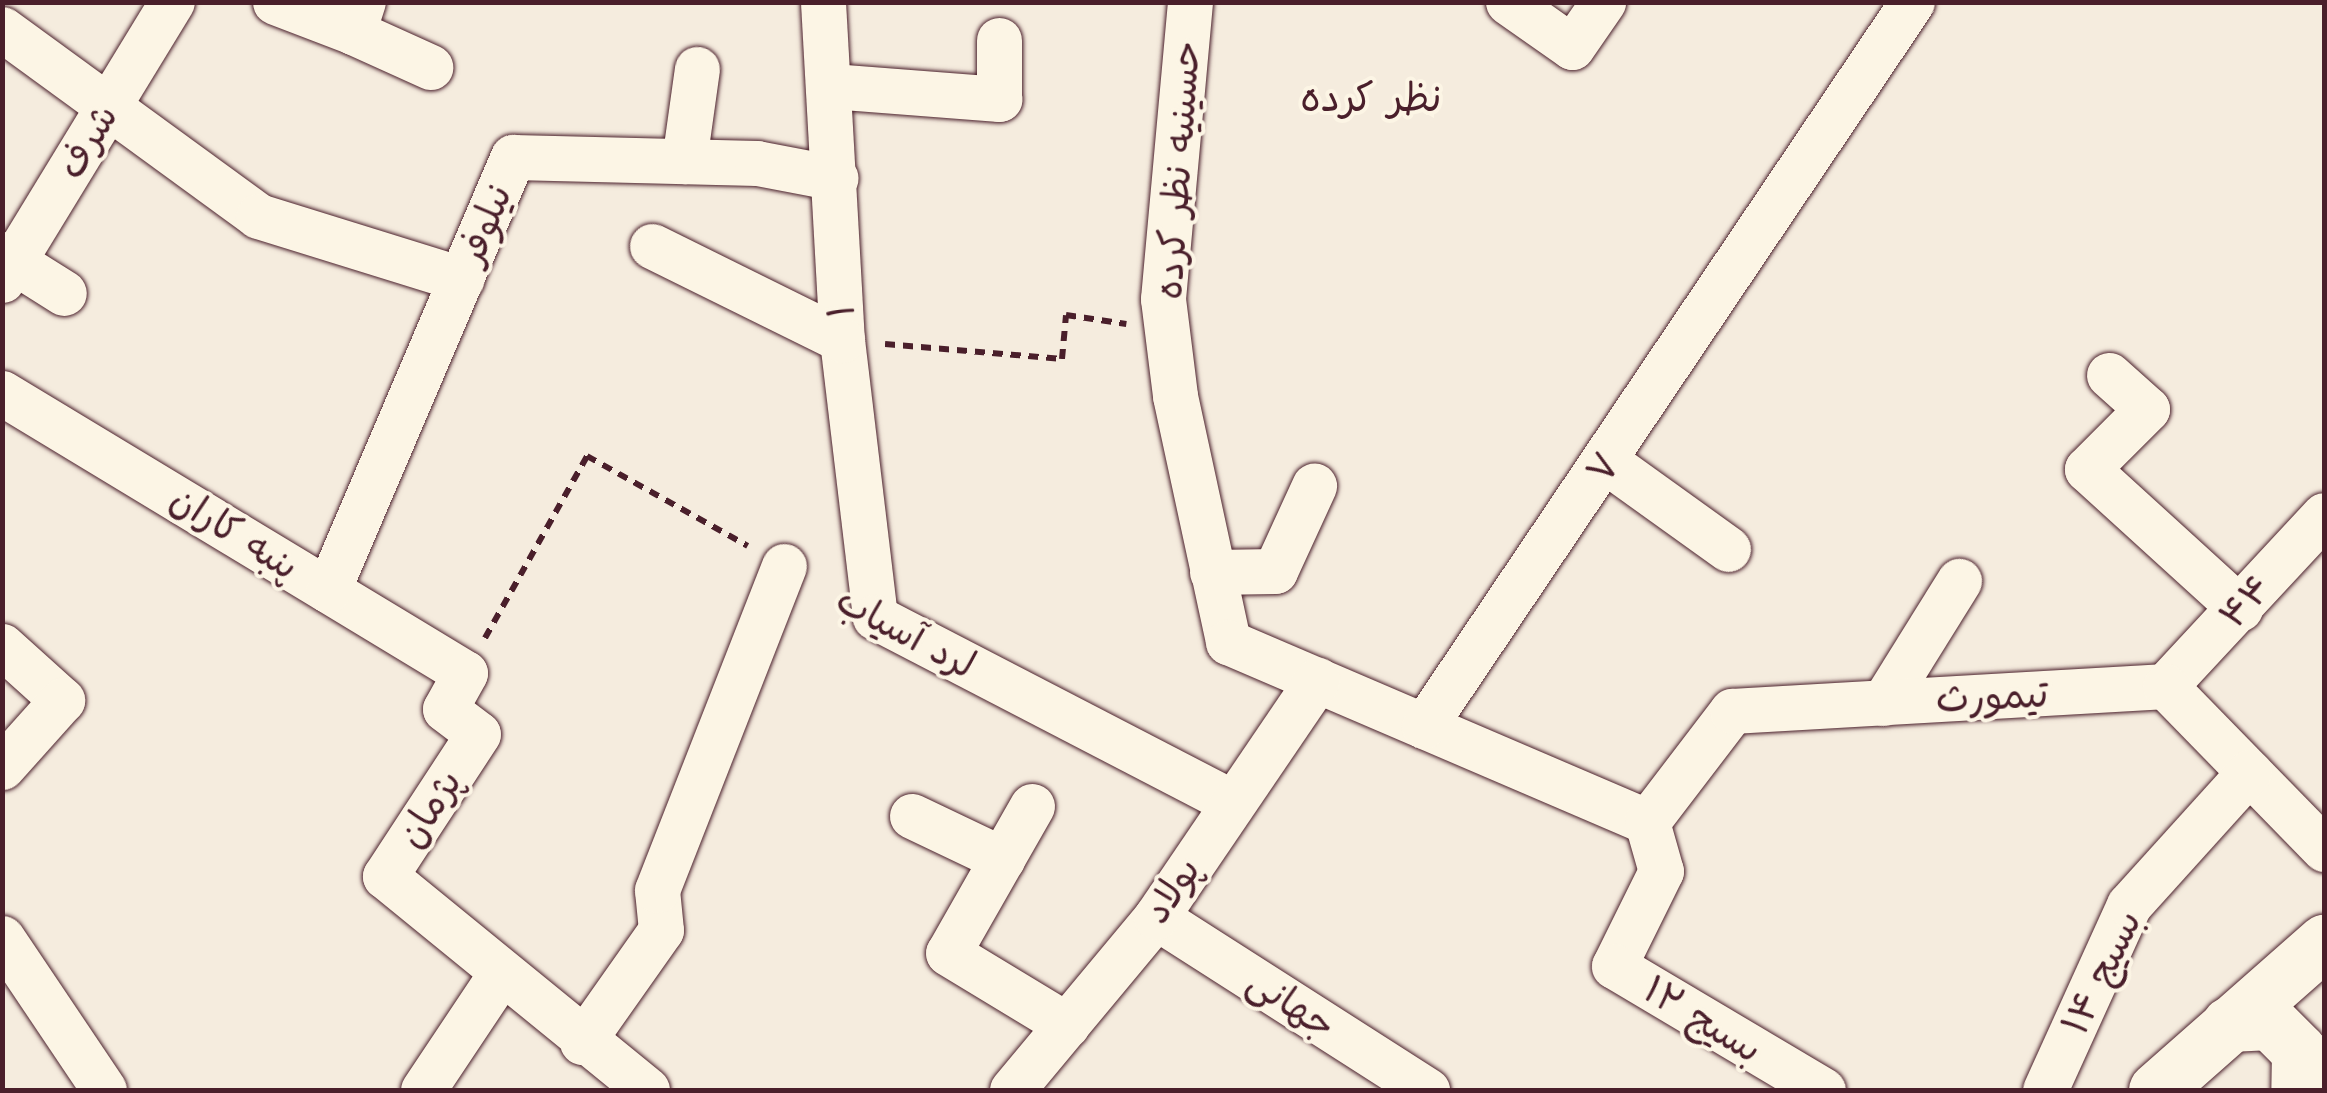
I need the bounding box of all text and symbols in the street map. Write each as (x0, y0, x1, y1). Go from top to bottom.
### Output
street label: حسینیه نظر کرده (1145, 39, 1209, 301)
district label: نظر کرده (1300, 73, 1442, 121)
street label: شرف (47, 95, 127, 187)
street label: نیلوفر (447, 177, 521, 271)
street label: ۱ (818, 303, 864, 319)
street label: ۷ (1577, 444, 1629, 492)
street label: پنبه کاران (163, 475, 307, 589)
street label: ۴۴ (2209, 565, 2281, 637)
street label: لرد آسیاب (829, 576, 983, 688)
street label: تیمورث (1935, 670, 2049, 722)
street label: پژمان (387, 760, 471, 856)
street label: پولاد (1133, 848, 1209, 932)
street label: بسیج ۱۴ (2051, 902, 2151, 1042)
street label: جهانی (1239, 958, 1345, 1048)
street label: بسیج ۱۲ (1636, 966, 1770, 1072)

